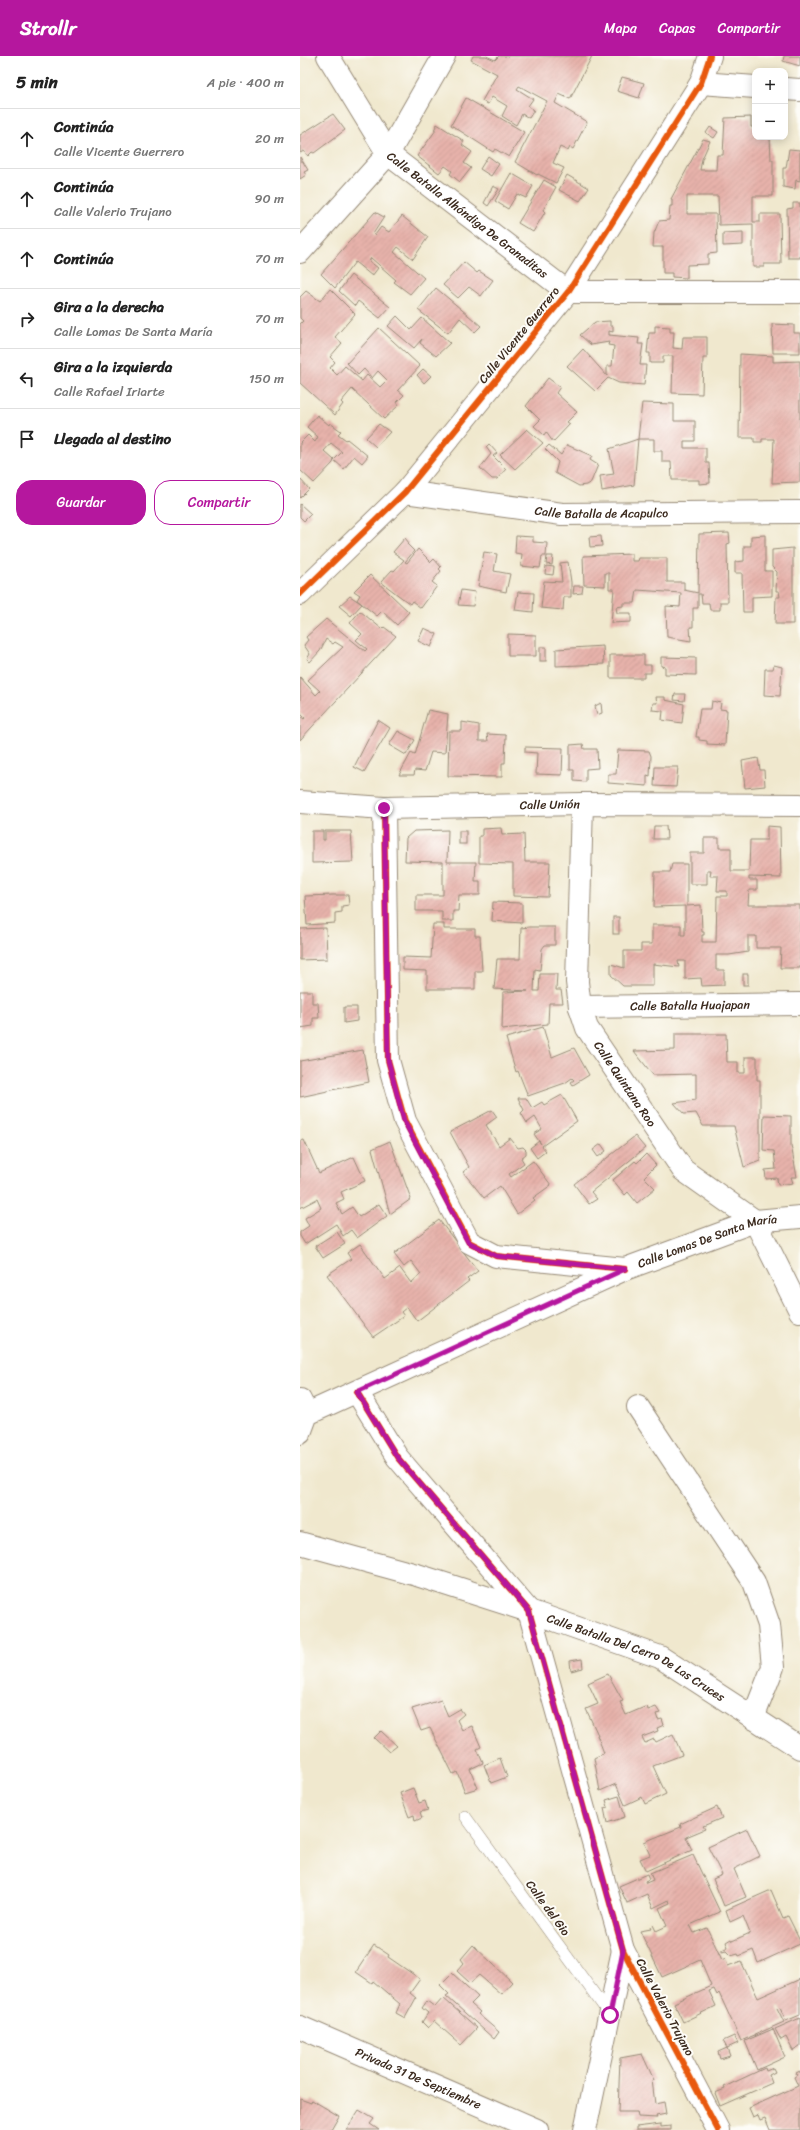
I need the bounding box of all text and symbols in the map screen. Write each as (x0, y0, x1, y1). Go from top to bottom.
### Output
text: Strollr (20, 12, 76, 45)
text: Mapa (604, 16, 637, 41)
text: Capas (659, 16, 696, 41)
text: Compartir (718, 16, 780, 41)
text: 5 min (16, 67, 58, 97)
map controls (752, 68, 788, 140)
button: + (752, 68, 788, 104)
text: A pie · 400 m (207, 71, 284, 94)
button: − (752, 104, 788, 140)
text: Continúa (54, 114, 113, 140)
text: 20 m (255, 127, 284, 150)
icon: ahead (16, 128, 38, 150)
text: Calle Vicente Guerrero (54, 140, 184, 163)
street label: Calle Batalla Alhóndiga De Granaditas (382, 146, 553, 284)
text: Continúa (54, 174, 113, 200)
text: 90 m (254, 187, 284, 210)
icon: ahead (16, 188, 38, 210)
text: Calle Valerio Trujano (54, 200, 172, 223)
text: Continúa (54, 246, 113, 272)
text: 70 m (255, 247, 284, 270)
icon: ahead (16, 248, 38, 270)
street label: Calle Vicente Guerrero (473, 281, 565, 389)
text: Gira a la derecha (54, 294, 164, 320)
text: 70 m (255, 307, 284, 330)
icon: right (16, 308, 38, 330)
text: Calle Lomas De Santa María (54, 320, 213, 343)
text: Gira a la izquierda (54, 354, 172, 380)
text: 150 m (249, 367, 284, 390)
icon: left (16, 368, 38, 390)
text: Calle Rafael Iriarte (54, 380, 165, 403)
text: Llegada al destino (54, 426, 171, 452)
icon: arrive (16, 428, 38, 450)
button: Guardar (16, 480, 146, 525)
button: Compartir (154, 480, 284, 525)
street label: Calle Batalla de Acapulco (533, 499, 668, 525)
street label: Calle Unión (520, 793, 581, 816)
route end (375, 799, 393, 817)
street label: Calle Batalla Huajapan (630, 994, 750, 1017)
street label: Calle Quintana Roo (588, 1036, 662, 1132)
street label: Calle Lomas De Santa María (634, 1208, 778, 1274)
street label: Calle Batalla Del Cerro De Las Cruces (544, 1607, 730, 1708)
street label: Calle del Gio (520, 1875, 576, 1941)
street label: Calle Valerio Trujano (630, 1954, 700, 2060)
route start (601, 2006, 619, 2024)
street label: Privada 31 De Septiembre (352, 2041, 485, 2116)

